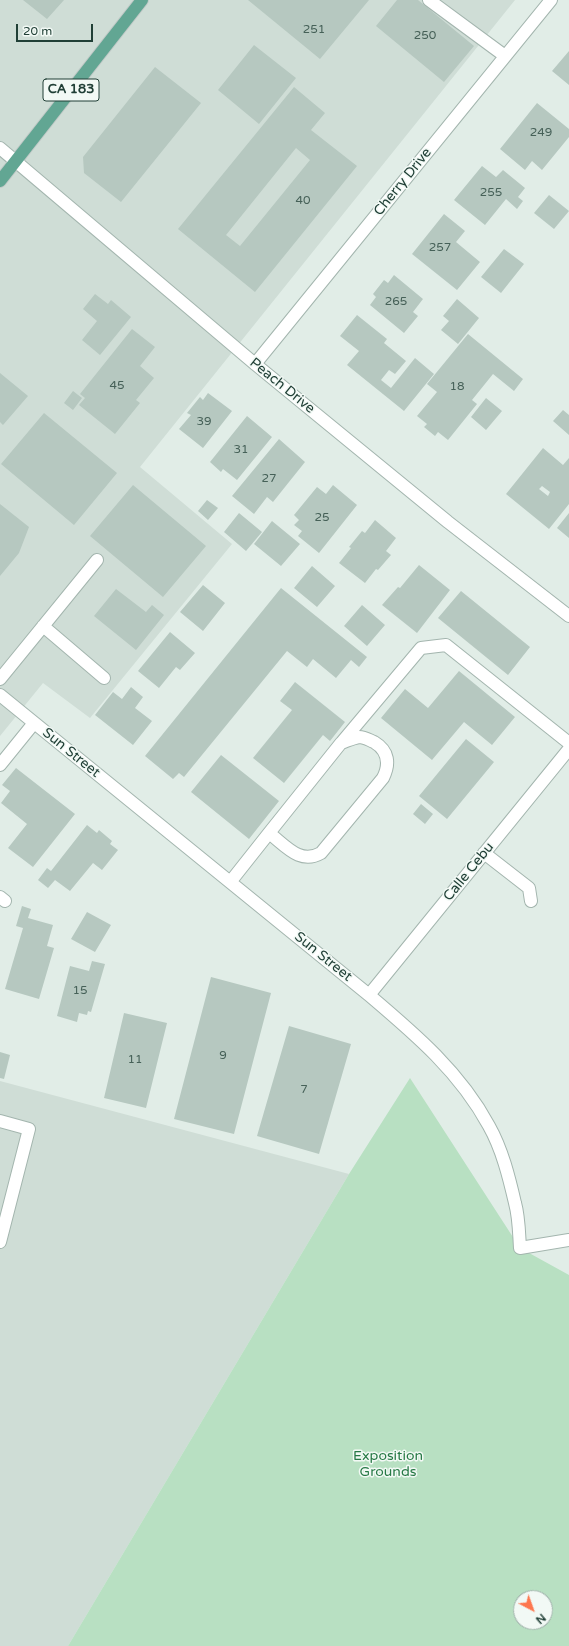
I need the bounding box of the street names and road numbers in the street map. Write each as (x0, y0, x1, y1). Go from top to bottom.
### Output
road number: CA 183 (43, 79, 99, 101)
street label: Cherry Drive (370, 145, 436, 219)
street label: Peach Drive (246, 355, 318, 417)
street label: Sun Street (39, 725, 103, 781)
street label: Calle Cebu (440, 839, 498, 905)
street label: Sun Street (291, 929, 355, 985)

